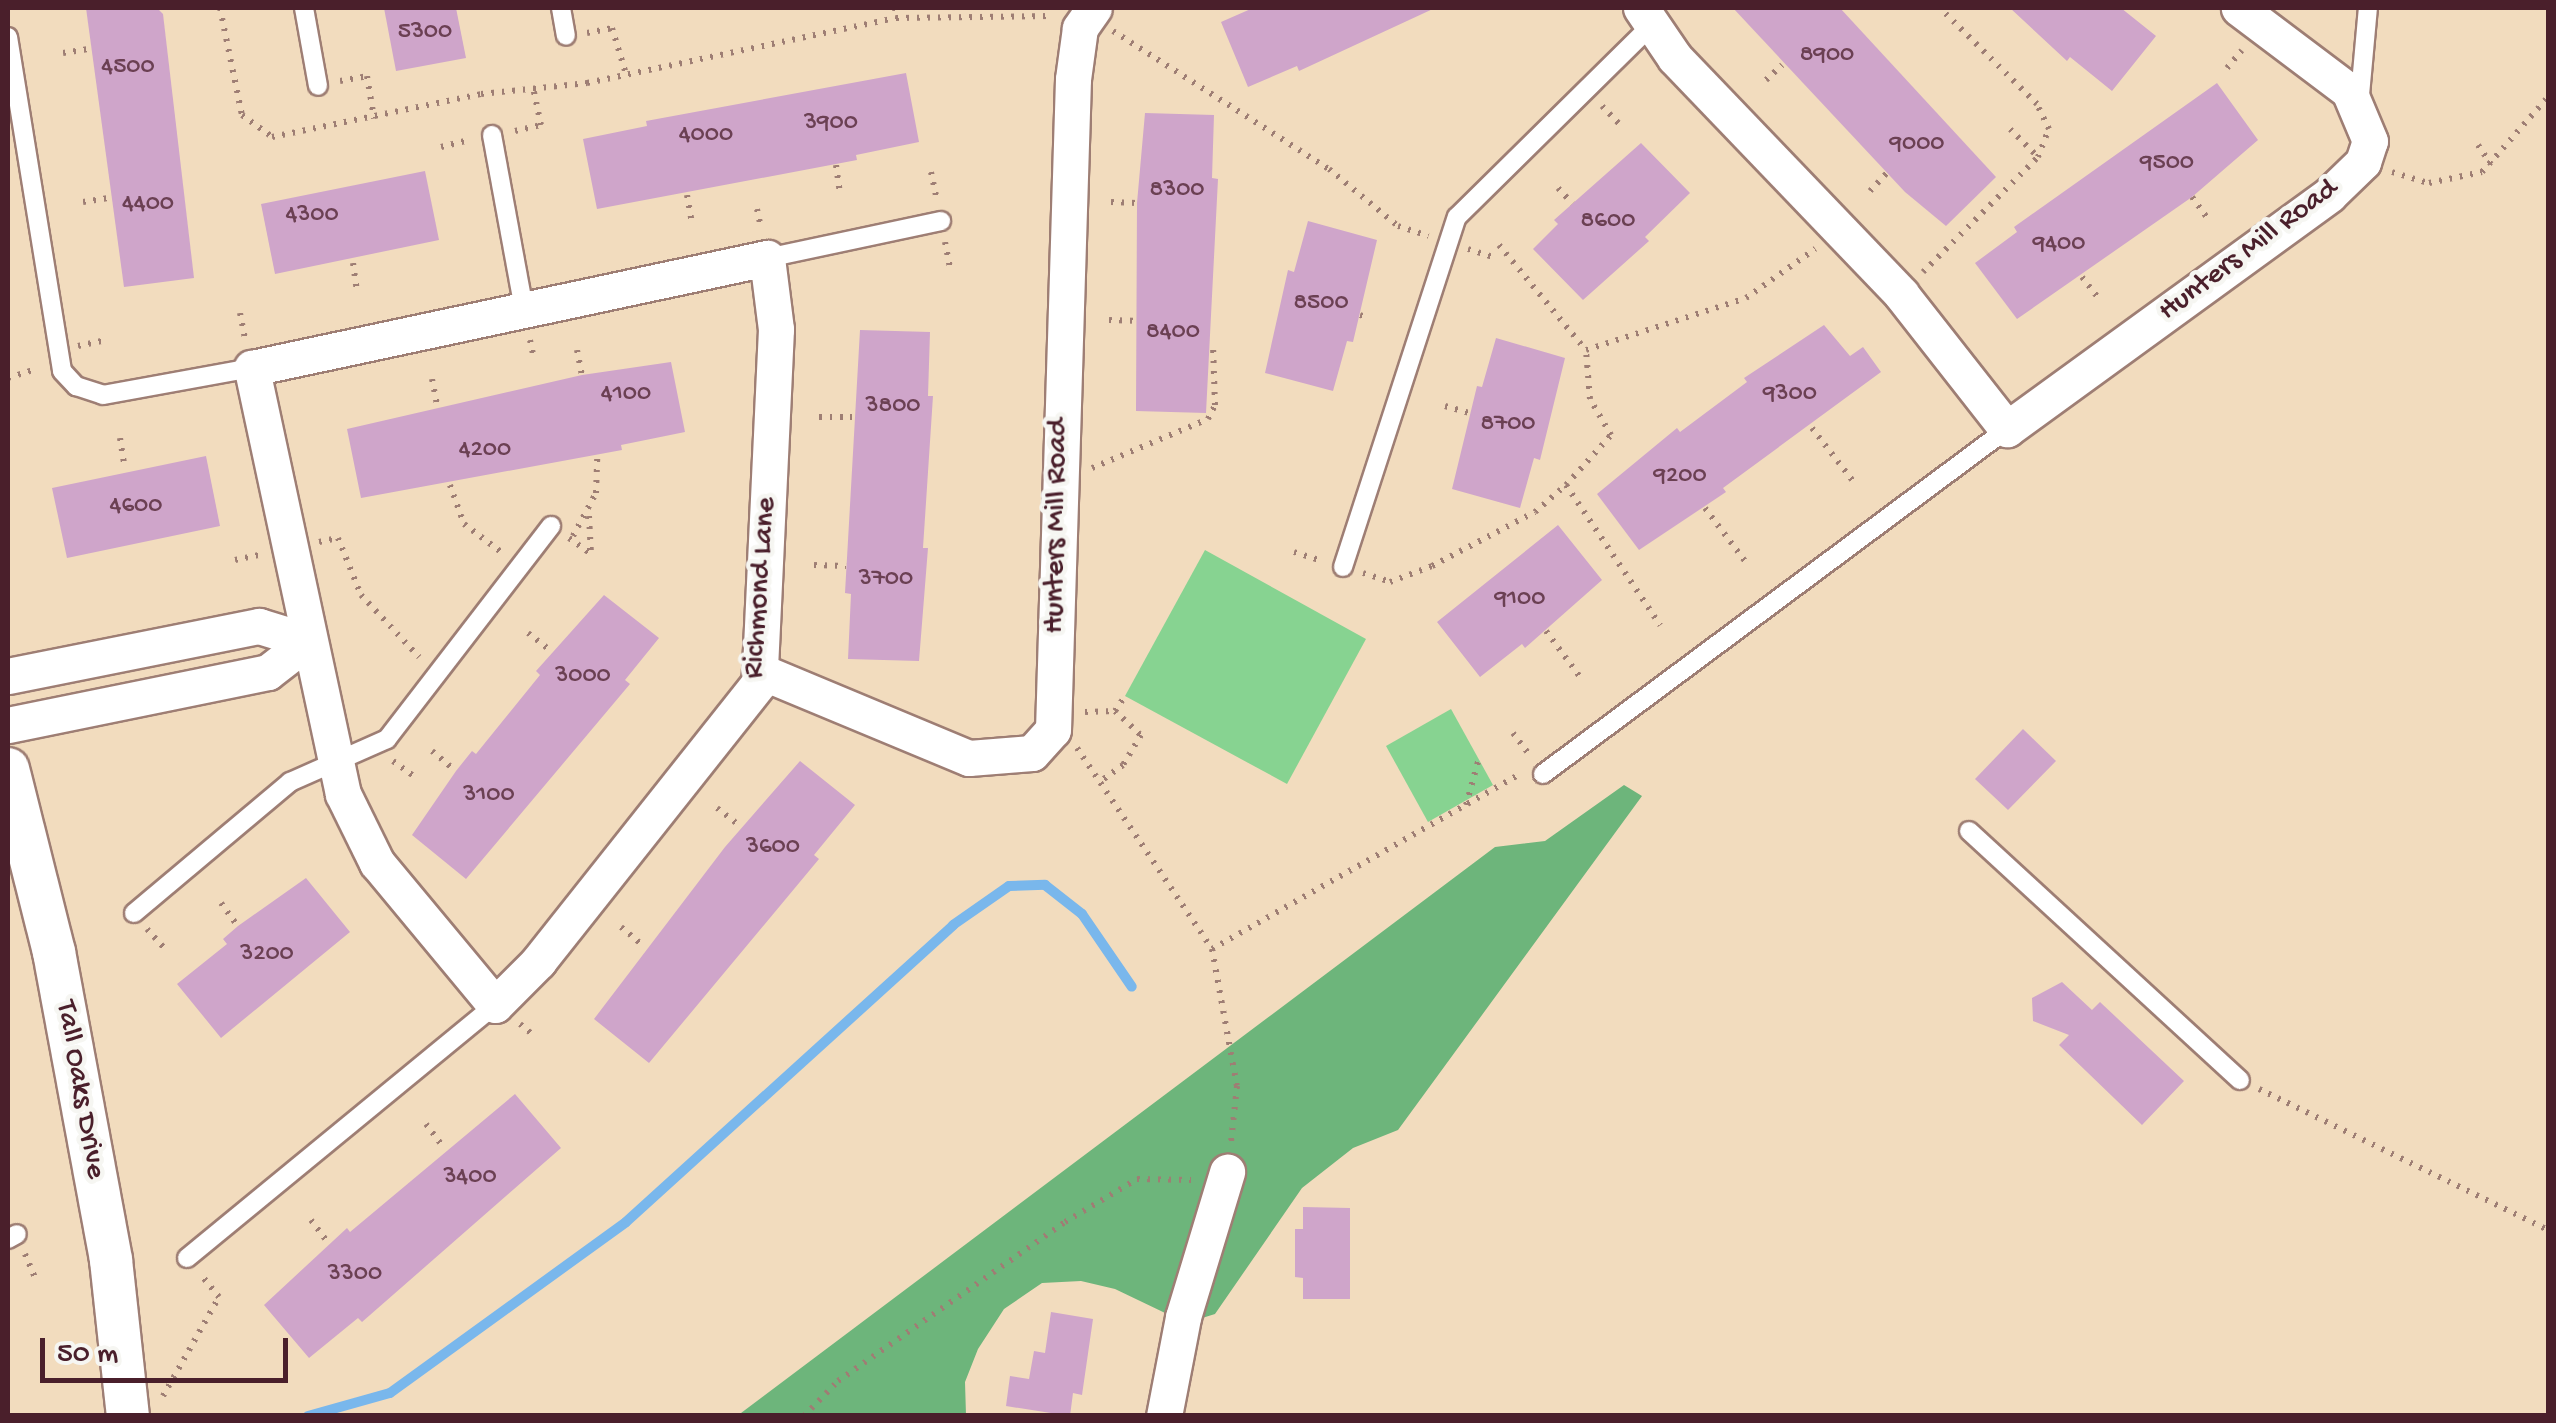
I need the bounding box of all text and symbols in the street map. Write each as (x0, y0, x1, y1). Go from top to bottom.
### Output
house number: 5300 (398, 18, 452, 48)
house number: 8900 (1800, 41, 1854, 71)
house number: 4500 (101, 53, 155, 83)
house number: 3900 (804, 109, 858, 139)
house number: 4000 (679, 121, 733, 151)
house number: 9000 (1889, 130, 1945, 160)
house number: 9500 (2140, 149, 2194, 179)
street label: Hunters Mill Road (2152, 172, 2346, 330)
house number: 8300 (1149, 176, 1205, 206)
house number: 4400 (122, 190, 174, 220)
house number: 4300 (285, 201, 339, 231)
house number: 8600 (1581, 207, 1635, 237)
house number: 9400 (2033, 230, 2085, 260)
house number: 8500 (1293, 289, 1349, 319)
house number: 8400 (1146, 318, 1200, 348)
house number: 4100 (601, 380, 651, 410)
house number: 9300 (1763, 380, 1817, 410)
house number: 3800 (865, 392, 921, 422)
house number: 8700 (1480, 410, 1536, 440)
street label: Hunters Mill Road (1038, 418, 1078, 634)
house number: 4200 (459, 436, 511, 466)
house number: 9200 (1653, 462, 1707, 492)
house number: 4600 (110, 492, 162, 522)
street label: Richmond Lane (738, 496, 786, 680)
house number: 3700 (859, 565, 913, 595)
house number: 9100 (1494, 585, 1546, 615)
house number: 3000 (555, 662, 611, 692)
house number: 3100 (463, 781, 515, 811)
house number: 3600 (746, 833, 800, 863)
house number: 3200 (240, 940, 294, 970)
street label: Tall Oaks Drive (46, 998, 112, 1182)
house number: 3400 (443, 1163, 497, 1193)
house number: 3300 (328, 1260, 382, 1290)
scale bar (45, 1318, 292, 1380)
text: 50 m (57, 1338, 118, 1373)

